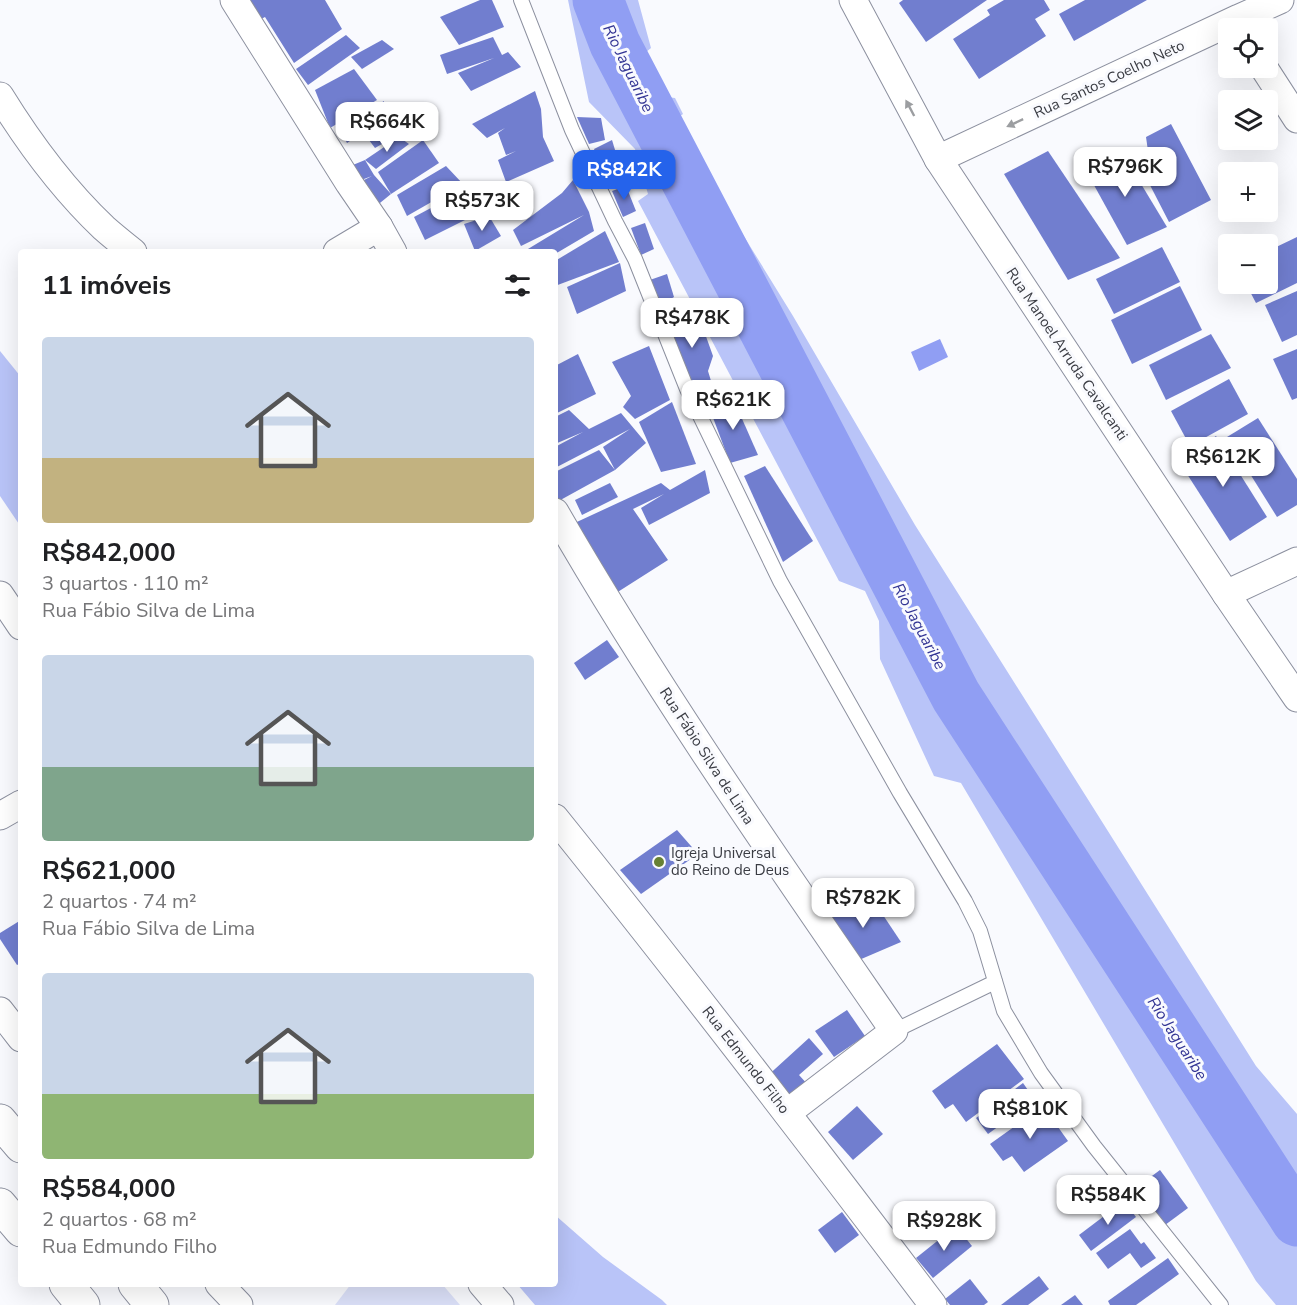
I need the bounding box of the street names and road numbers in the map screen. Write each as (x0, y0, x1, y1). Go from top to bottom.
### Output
street label: Rua Santos Coelho Neto (1030, 35, 1188, 123)
street label: Rua Manoel Arruda Cavalcanti (1002, 264, 1132, 444)
street label: Rua Fábio Silva de Lima (655, 683, 759, 829)
street label: Rua Edmundo Filho (698, 1002, 794, 1118)

